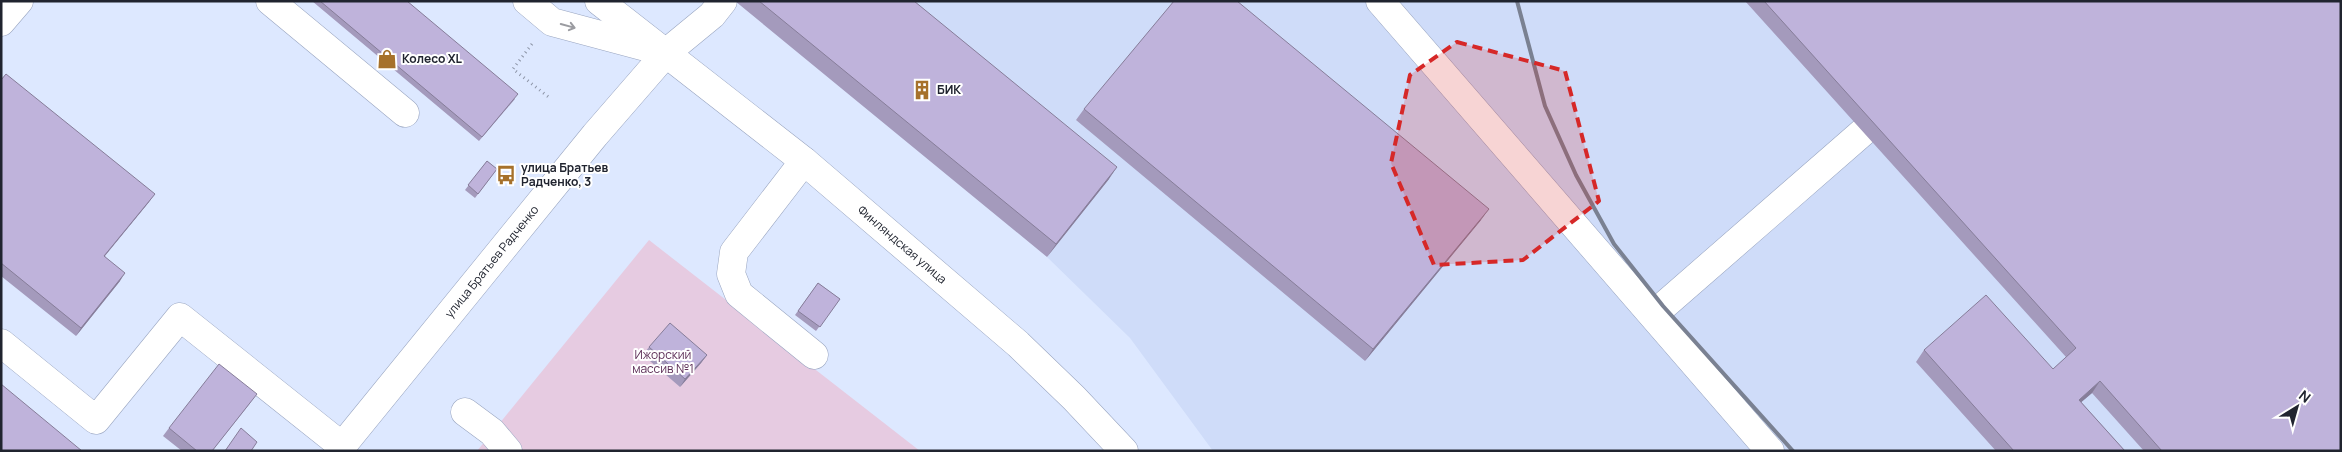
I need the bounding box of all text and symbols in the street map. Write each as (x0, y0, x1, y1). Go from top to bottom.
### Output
one-way arrow (559, 22, 575, 31)
shop icon: Колесо XL (376, 48, 398, 70)
place label: Колесо XL (402, 50, 463, 67)
building icon: БИК (911, 79, 933, 101)
place label: БИК (937, 81, 961, 98)
place label: улица Братьев Радченко, 3 (521, 159, 609, 190)
bus stop icon: улица Братьев Радченко, 3 (495, 164, 517, 186)
street label: Финляндская улица (854, 201, 951, 287)
street label: улица Братьев Радченко (441, 202, 542, 321)
park label: Ижорский массив №1 (632, 346, 694, 377)
north arrow (2272, 382, 2322, 432)
text: N (2295, 386, 2315, 407)

